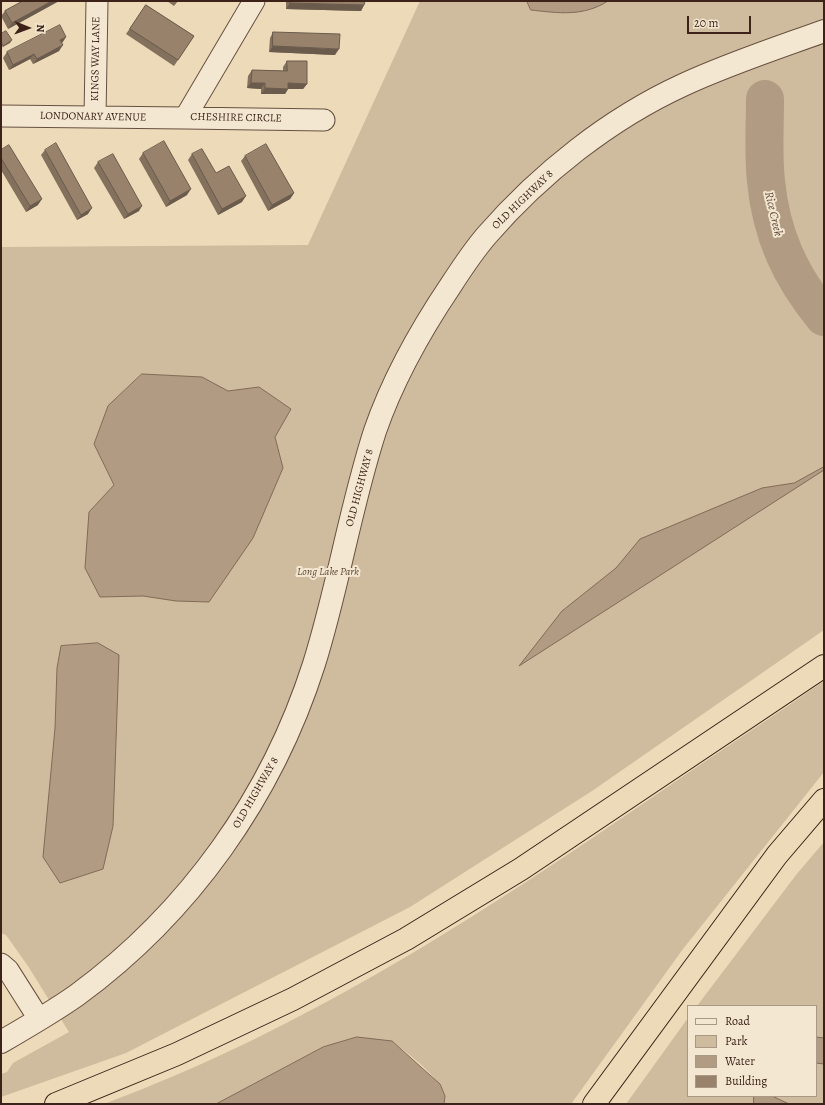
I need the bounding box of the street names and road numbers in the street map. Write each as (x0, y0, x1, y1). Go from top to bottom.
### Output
street label: KINGS WAY LANE (89, 17, 103, 101)
street label: LONDONARY AVENUE (40, 109, 146, 125)
street label: CHESHIRE CIRCLE (190, 111, 282, 125)
street label: OLD HIGHWAY 8 (490, 167, 556, 233)
street label: OLD HIGHWAY 8 (343, 448, 377, 528)
street label: OLD HIGHWAY 8 (230, 755, 282, 831)

